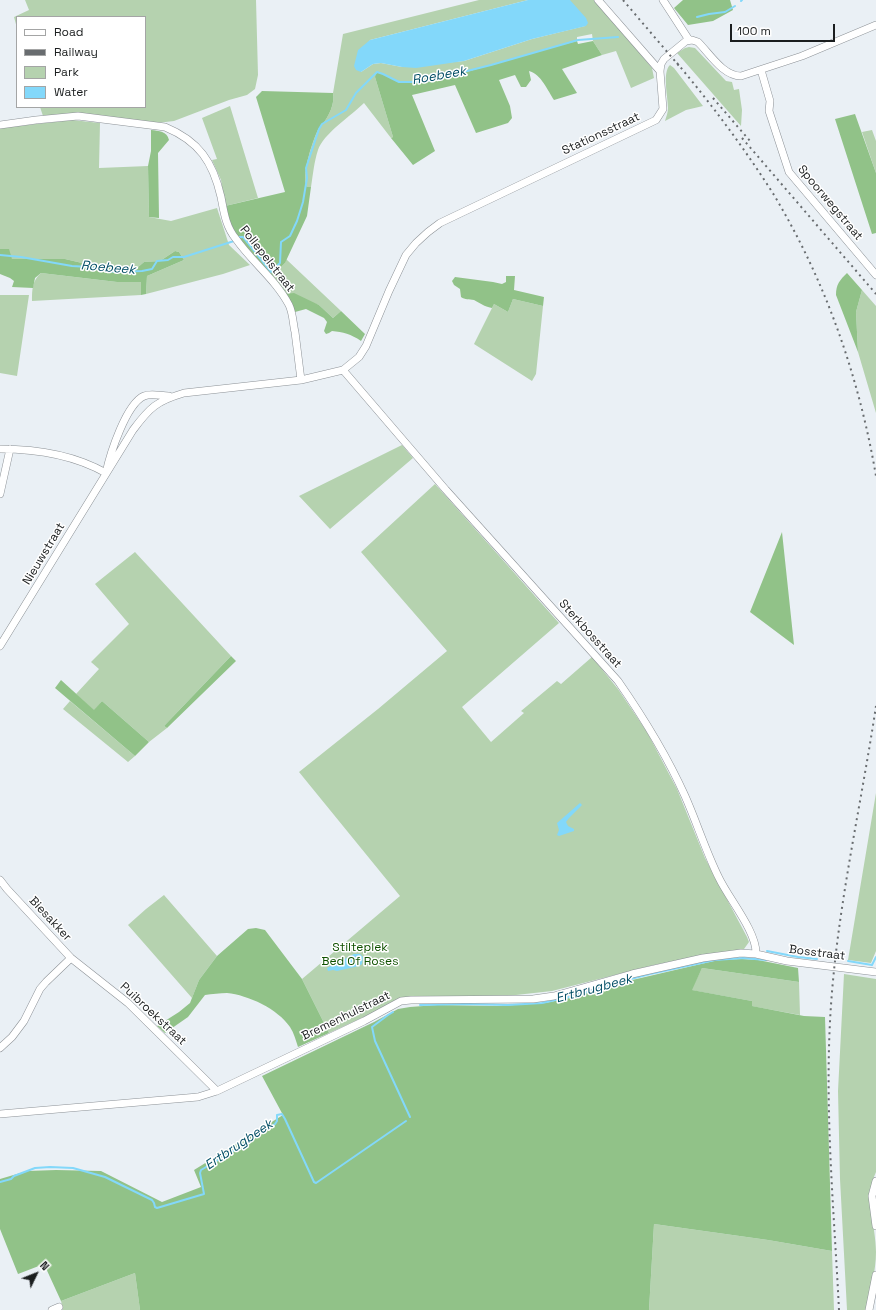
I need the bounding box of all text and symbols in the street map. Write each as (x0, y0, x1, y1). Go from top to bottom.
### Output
legend (16, 16, 146, 108)
scale bar (732, 16, 837, 42)
text: 100 m (737, 23, 771, 39)
text: Road (54, 24, 83, 40)
text: Railway (54, 44, 98, 60)
text: Park (54, 64, 79, 80)
water label: Roebeek (411, 64, 467, 88)
text: Water (54, 84, 88, 100)
street label: Stationsstraat (560, 110, 642, 158)
street label: Spoorwegstraat (794, 162, 866, 244)
street label: Pollepelstraat (237, 223, 297, 295)
water label: Roebeek (80, 258, 136, 278)
street label: Nieuwstraat (20, 520, 68, 588)
street label: Sterkbosstraat (555, 597, 625, 671)
street label: Biesakker (26, 894, 74, 944)
park label: Stilteplek Bed Of Roses (321, 941, 399, 969)
street label: Bosstraat (788, 942, 846, 964)
water label: Ertbrugbeek (554, 971, 634, 1007)
street label: Puibroekstraat (117, 980, 189, 1048)
street label: Bremenhulstraat (299, 988, 393, 1044)
water label: Ertbrugbeek (202, 1117, 276, 1173)
north arrow (16, 1254, 56, 1294)
text: N (37, 1258, 52, 1273)

